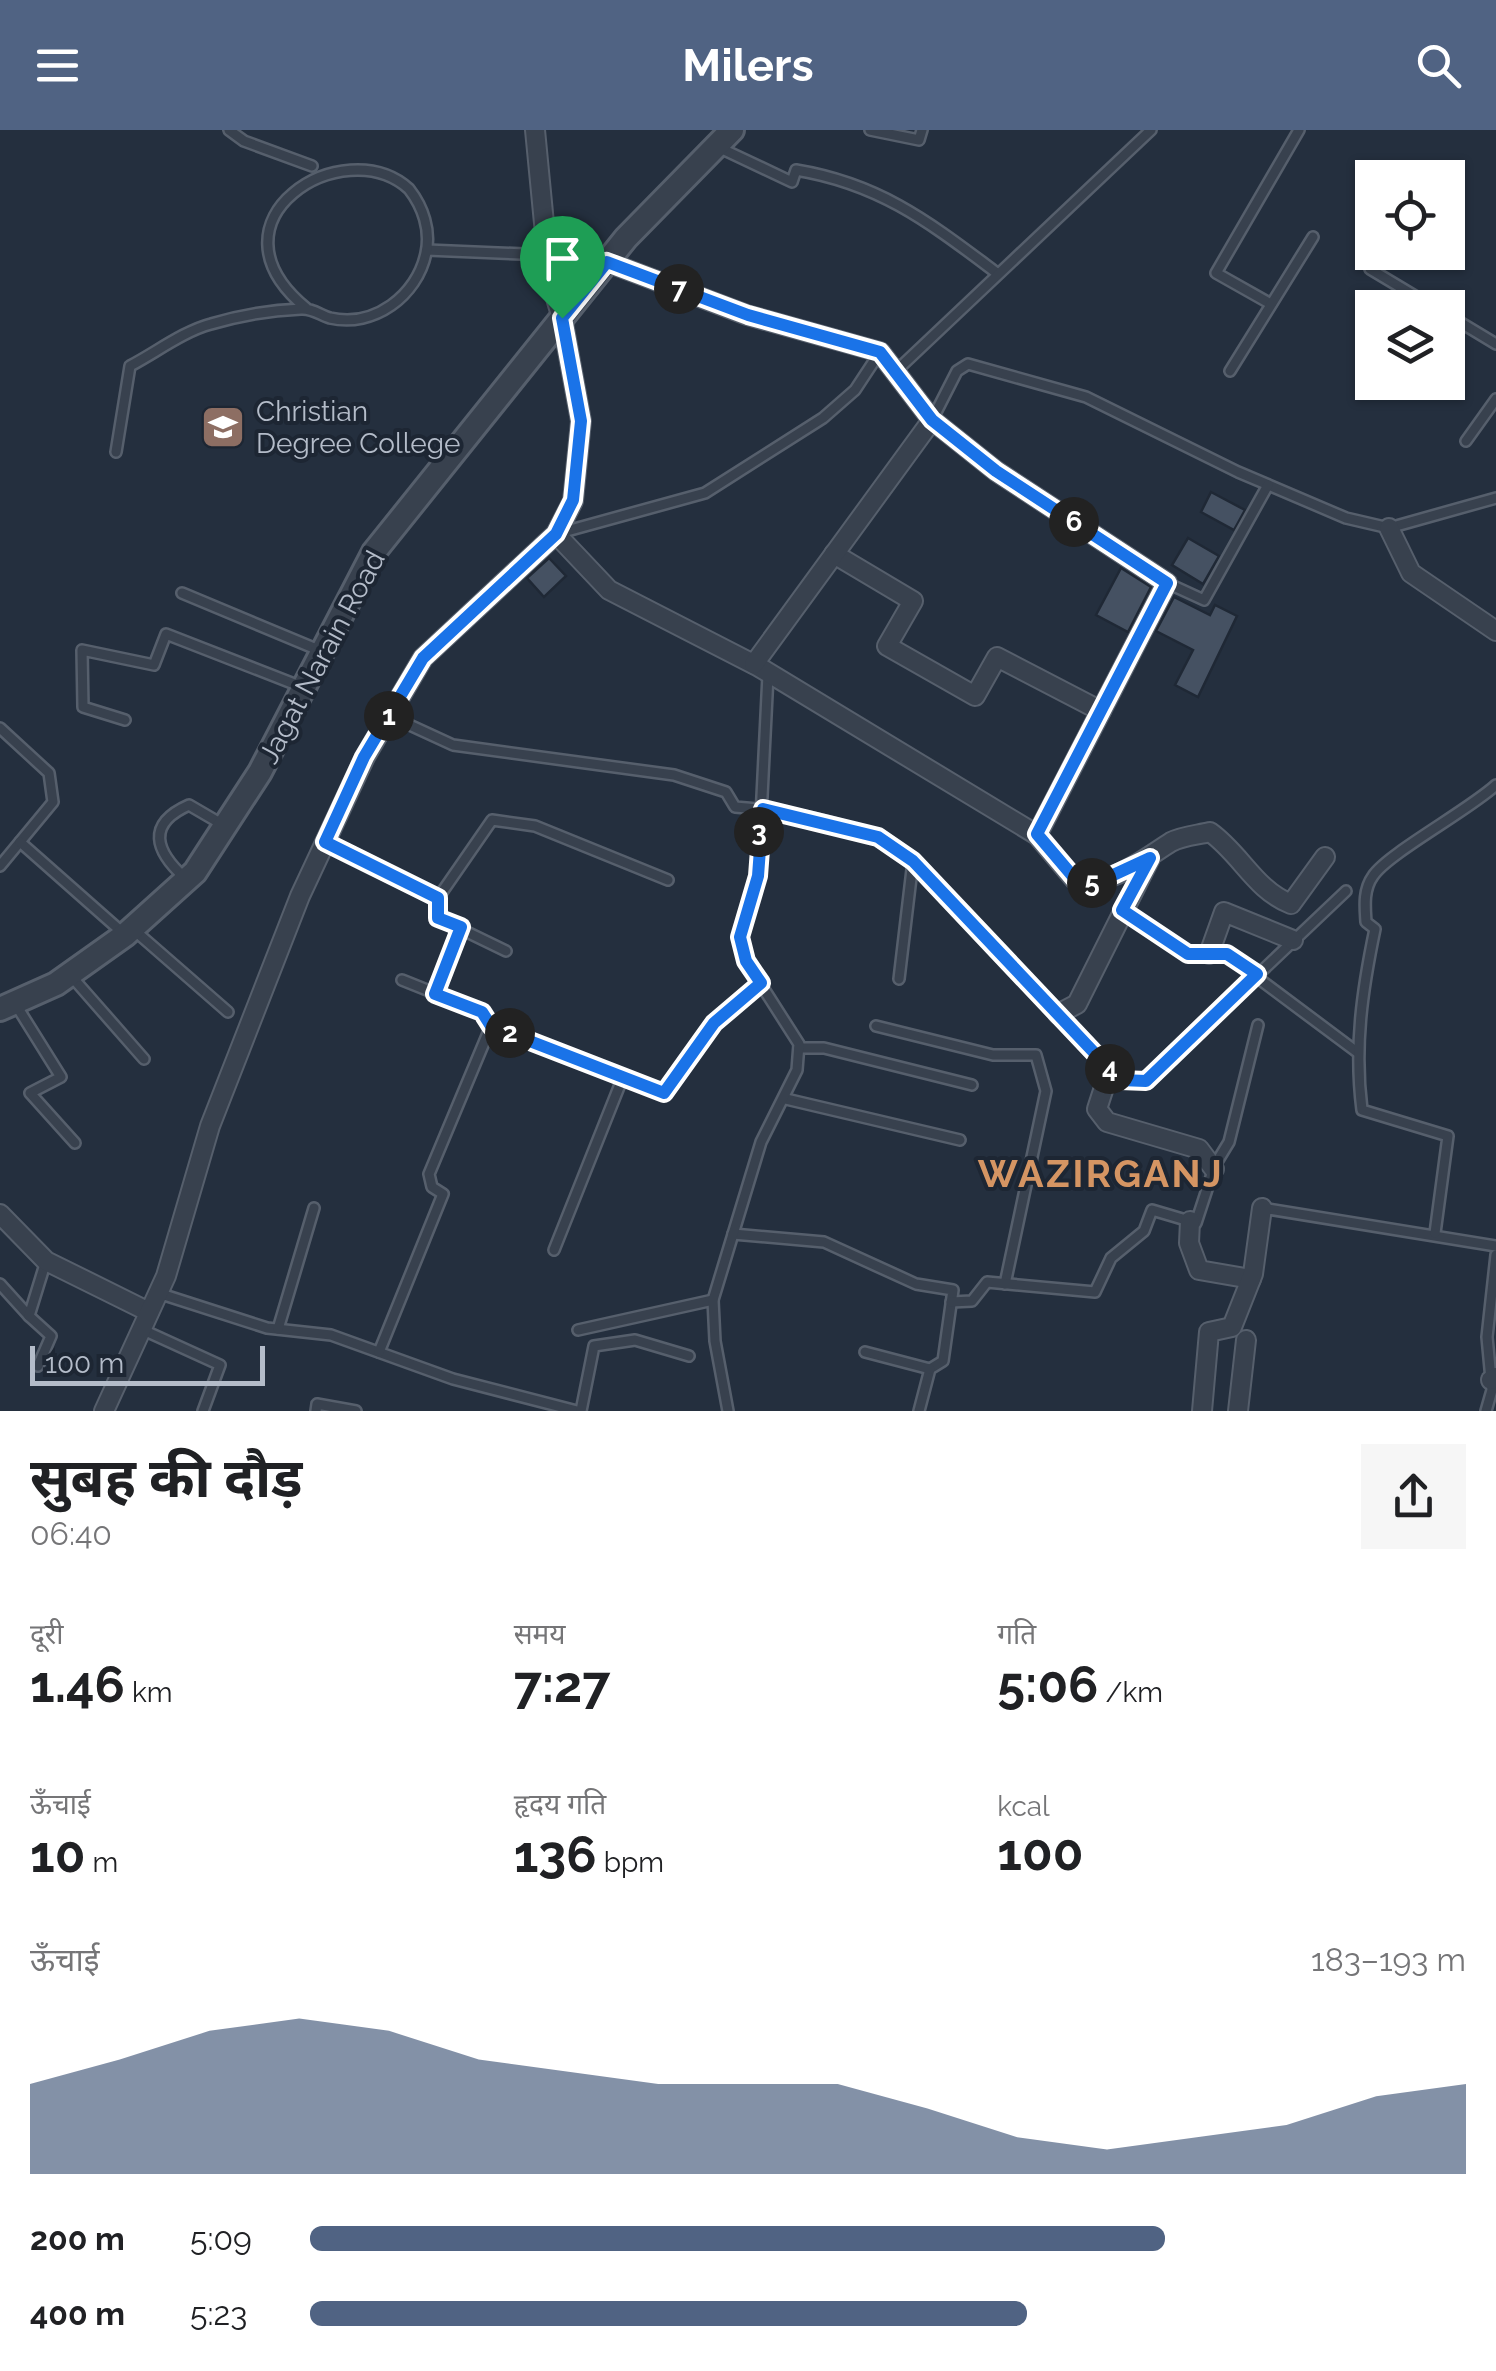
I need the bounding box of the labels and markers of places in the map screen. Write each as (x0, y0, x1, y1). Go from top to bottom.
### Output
pin (520, 216, 605, 319)
pin: 7 (654, 264, 704, 314)
place label: Christian Degree College (256, 395, 460, 460)
school or university icon: Christian Degree College (200, 404, 246, 450)
pin: 6 (1049, 497, 1099, 547)
pin: 1 (364, 691, 414, 741)
pin: 3 (734, 807, 784, 857)
pin: 5 (1067, 858, 1117, 908)
pin: 2 (485, 1008, 535, 1058)
pin: 4 (1085, 1044, 1135, 1094)

